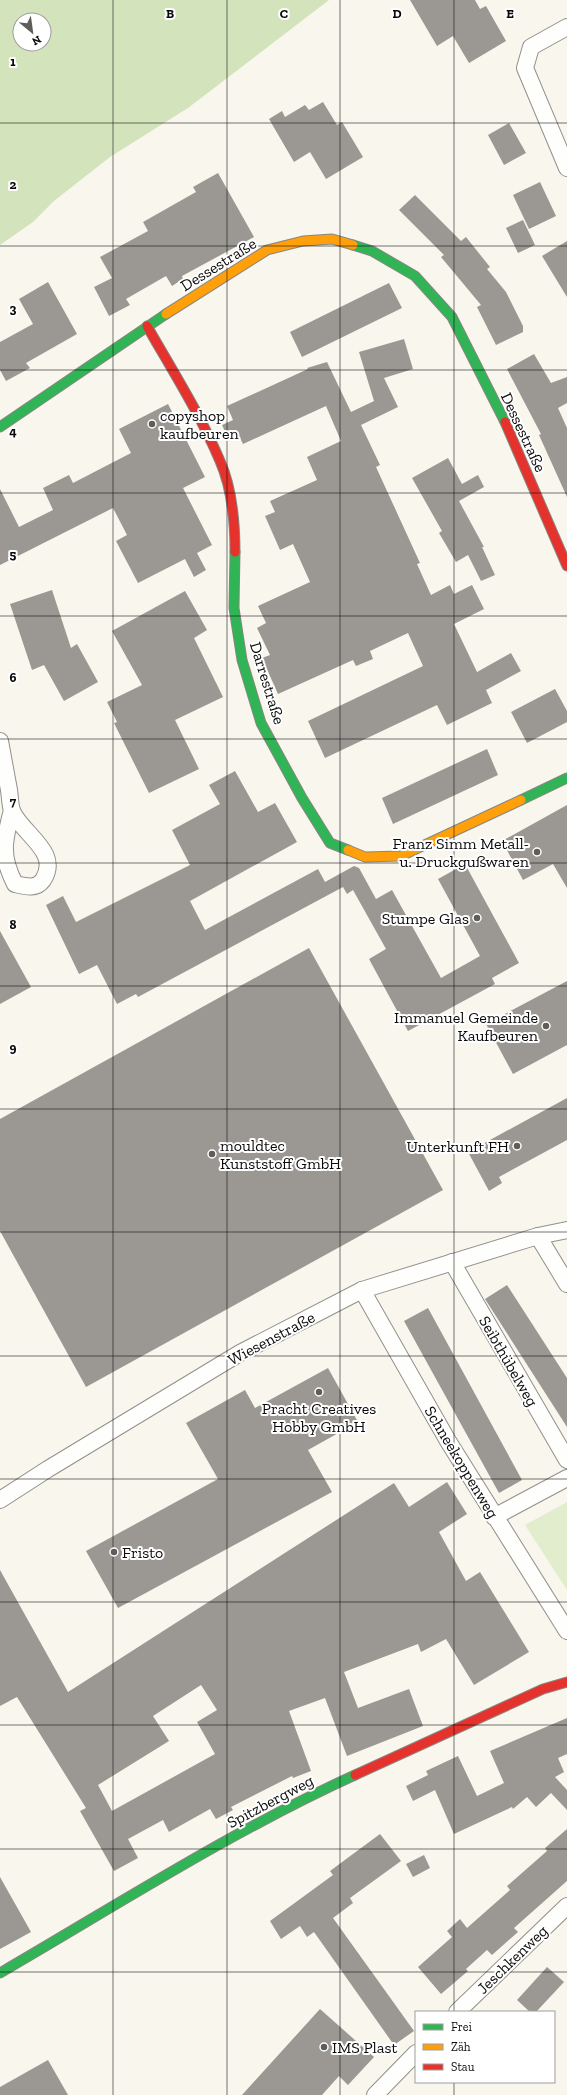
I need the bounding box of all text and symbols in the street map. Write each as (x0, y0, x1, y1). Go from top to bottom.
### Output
text: B (166, 6, 174, 21)
text: C (280, 6, 288, 21)
text: D (392, 6, 402, 21)
text: E (506, 6, 514, 21)
north arrow (12, 12, 52, 52)
text: N (29, 33, 43, 48)
text: 1 (10, 54, 16, 69)
text: 2 (10, 177, 17, 192)
street label: Dessestraße (177, 234, 260, 295)
text: 3 (10, 301, 17, 316)
street label: Dessestraße (497, 389, 550, 475)
place label: copyshop kaufbeuren (160, 406, 239, 443)
marker: copyshop kaufbeuren (147, 419, 157, 429)
text: 4 (9, 424, 17, 439)
text: 5 (10, 547, 17, 562)
street label: Darrestraße (246, 640, 289, 727)
text: 6 (10, 670, 17, 685)
text: 7 (10, 794, 17, 809)
place label: Franz Simm Metall- u. Druckgußwaren (392, 834, 530, 871)
marker: Franz Simm Metall- u. Druckgußwaren (532, 847, 542, 857)
place label: Stumpe Glas (382, 909, 469, 928)
marker: Stumpe Glas (472, 913, 482, 923)
text: 8 (9, 917, 17, 932)
place label: Immanuel Gemeinde Kaufbeuren (394, 1008, 539, 1045)
marker: Immanuel Gemeinde Kaufbeuren (541, 1021, 551, 1031)
text: 9 (10, 1040, 17, 1055)
place label: mouldtec Kunststoff GmbH (220, 1136, 341, 1173)
place label: Unterkunft FH (407, 1137, 509, 1156)
marker: Unterkunft FH (512, 1141, 522, 1151)
marker: mouldtec Kunststoff GmbH (207, 1149, 217, 1159)
street label: Wiesenstraße (225, 1308, 318, 1369)
street label: Seibthübelweg (475, 1313, 542, 1410)
marker: Pracht Creatives Hobby GmbH (314, 1387, 324, 1397)
place label: Pracht Creatives Hobby GmbH (262, 1399, 376, 1436)
street label: Schneekoppenweg (421, 1403, 503, 1522)
place label: Fristo (122, 1543, 163, 1562)
marker: Fristo (109, 1547, 119, 1557)
street label: Spitzbergweg (224, 1771, 317, 1832)
street label: Jeschkenweg (473, 1921, 552, 1998)
legend (415, 2011, 555, 2083)
text: Frei (451, 2020, 472, 2034)
place label: IMS Plast (332, 2038, 398, 2057)
text: Zäh (451, 2040, 471, 2054)
marker: IMS Plast (319, 2042, 329, 2052)
text: Stau (451, 2060, 475, 2074)

